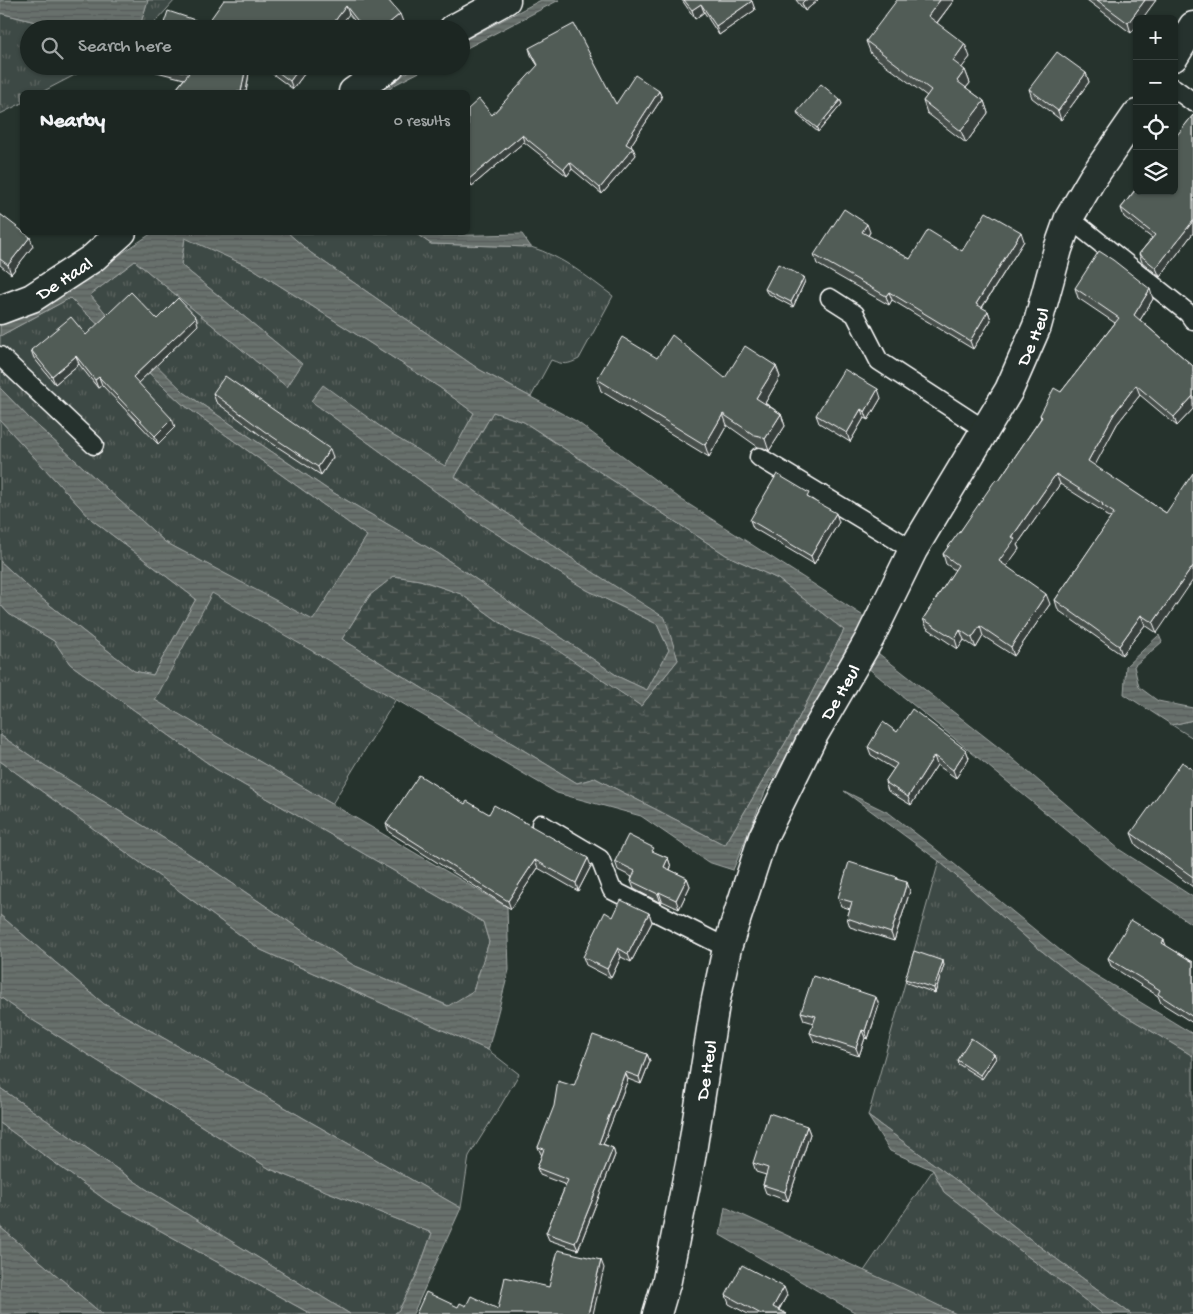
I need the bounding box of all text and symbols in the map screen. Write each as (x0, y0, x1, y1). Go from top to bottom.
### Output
map controls (1133, 15, 1178, 195)
button: + (1133, 15, 1178, 60)
search box (20, 20, 470, 75)
icon: search (38, 34, 66, 62)
text: Search here (78, 36, 172, 59)
button: − (1133, 60, 1178, 105)
button: locate (1133, 105, 1178, 150)
text: Nearby (40, 110, 105, 135)
text: 0 results (394, 113, 450, 132)
button: layers (1133, 150, 1178, 195)
street label: De Haal (31, 253, 98, 308)
street label: De Heul (1012, 305, 1057, 372)
street label: De Heul (816, 661, 867, 727)
street label: De Heul (692, 1039, 724, 1104)

